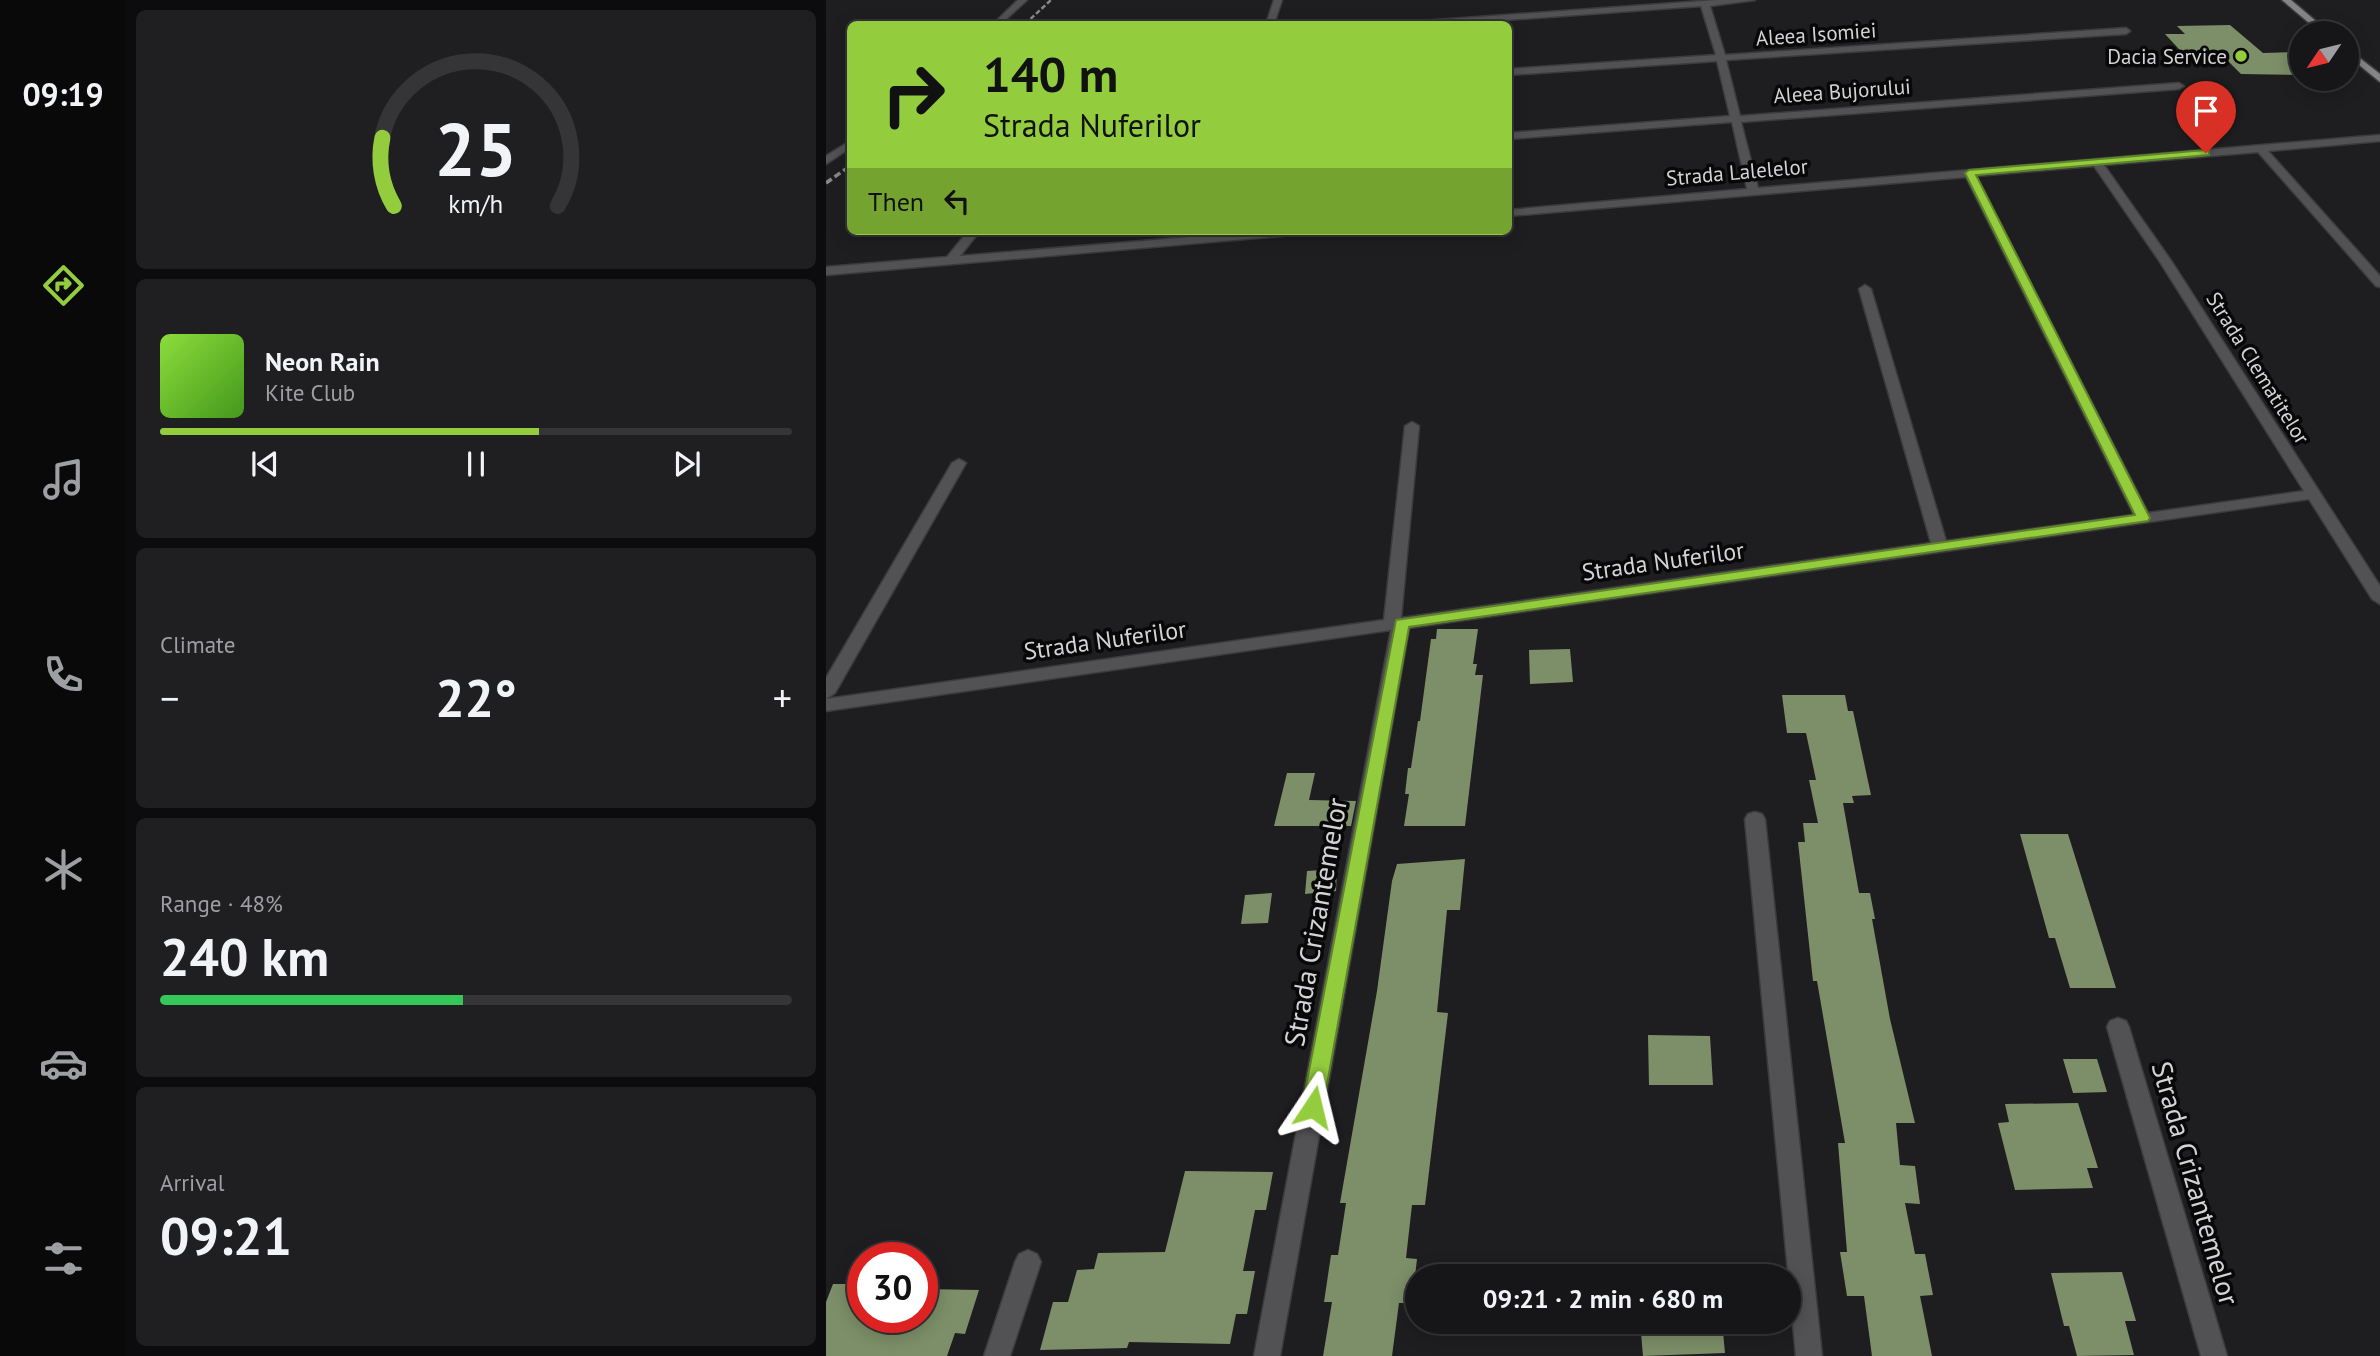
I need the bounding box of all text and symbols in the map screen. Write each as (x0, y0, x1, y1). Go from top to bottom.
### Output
street label: Aleea Isomiei (1755, 16, 1877, 52)
north arrow (2289, 21, 2359, 91)
map controls (2289, 21, 2359, 91)
text: 140 m (983, 42, 1118, 106)
place label: Dacia Service (2107, 43, 2227, 70)
marker: Dacia Service (2233, 48, 2249, 64)
icon: right (868, 49, 959, 140)
text: 09:19 (22, 73, 104, 115)
street label: Aleea Bujorului (1772, 73, 1912, 109)
pin (2176, 81, 2236, 153)
icon: arrive (2187, 92, 2225, 130)
text: 25 (435, 102, 517, 196)
text: Strada Nuferilor (983, 104, 1201, 146)
street label: Strada Lalelelor (1665, 152, 1809, 192)
icon: left (938, 182, 976, 220)
text: Then (868, 185, 924, 218)
text: km/h (449, 187, 503, 219)
icon: directions (39, 261, 88, 310)
street label: Strada Clematitelor (2200, 287, 2316, 449)
text: Neon Rain (265, 345, 380, 378)
text: Kite Club (265, 378, 355, 407)
icon: previous (246, 445, 284, 483)
icon: pause (457, 445, 495, 483)
icon: next (668, 445, 706, 483)
icon: music (39, 455, 88, 504)
street label: Strada Nuferilor (1580, 534, 1746, 588)
street label: Strada Nuferilor (1022, 613, 1188, 667)
text: Climate (160, 630, 235, 659)
icon: phone (39, 650, 88, 699)
text: 22° (435, 664, 517, 731)
text: − (160, 673, 179, 722)
text: + (773, 673, 792, 722)
street label: Strada Crizantemelor (1275, 794, 1355, 1049)
icon: climate (39, 845, 88, 894)
text: Range · 48% (160, 889, 283, 918)
text: 240 km (160, 923, 329, 990)
icon: car (39, 1039, 88, 1088)
street label: Strada Crizantemelor (2144, 1057, 2249, 1309)
position arrow (1276, 1070, 1350, 1144)
text: Arrival (160, 1168, 224, 1197)
text: 09:21 (160, 1202, 292, 1269)
icon: filters (39, 1234, 88, 1283)
speed limit sign: 30 (847, 1242, 938, 1333)
text: 09:21 · 2 min · 680 m (1483, 1282, 1723, 1315)

